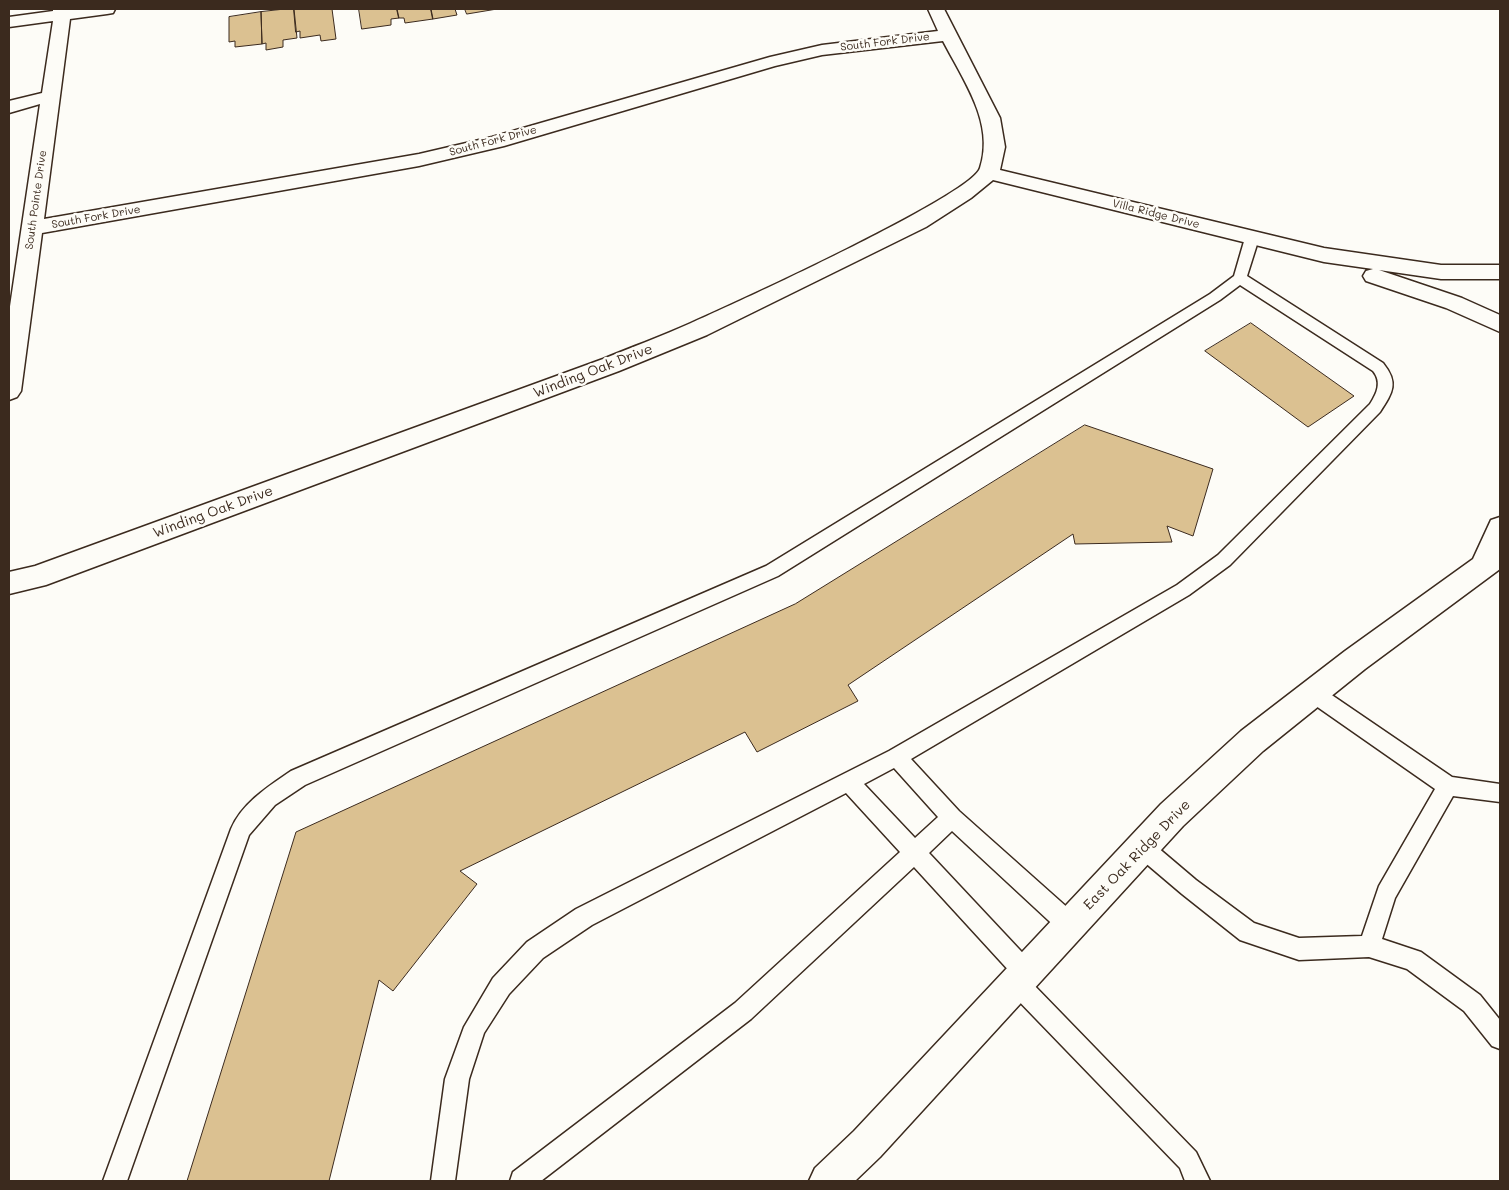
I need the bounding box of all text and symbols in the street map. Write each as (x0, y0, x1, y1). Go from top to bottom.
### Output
street label: South Fork Drive (840, 30, 930, 54)
street label: South Fork Drive (448, 123, 538, 159)
street label: South Pointe Drive (22, 149, 50, 251)
street label: Villa Ridge Drive (1111, 197, 1201, 231)
street label: South Fork Drive (51, 203, 141, 231)
street label: Winding Oak Drive (531, 340, 655, 402)
street label: Winding Oak Drive (151, 482, 275, 542)
street label: East Oak Ridge Drive (1080, 797, 1194, 913)

